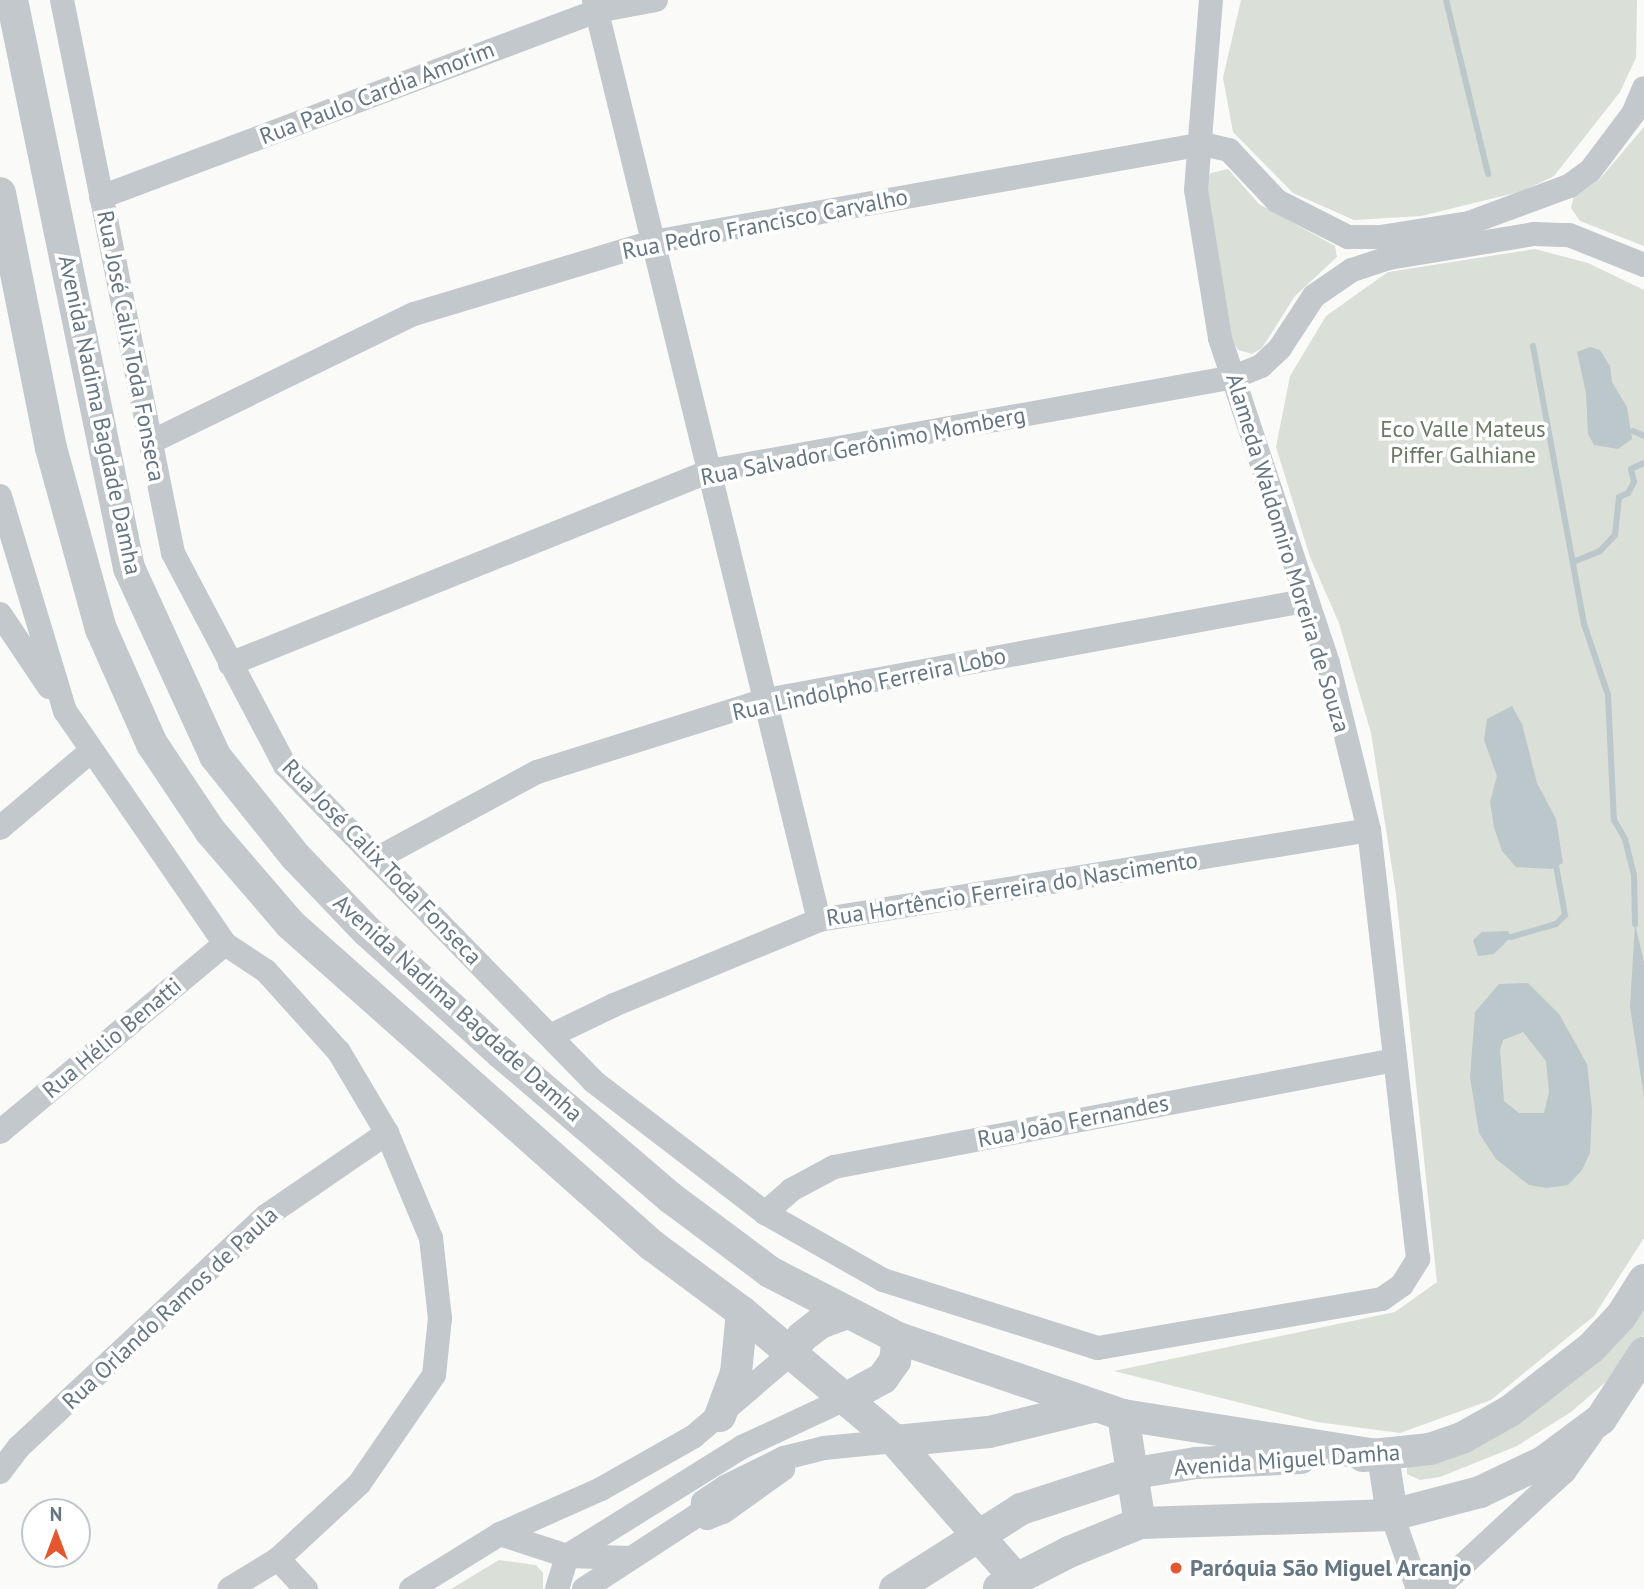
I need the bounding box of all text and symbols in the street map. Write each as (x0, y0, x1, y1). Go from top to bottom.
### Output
street label: Rua Paulo Cardia Amorim (256, 35, 498, 151)
street label: Rua Pedro Francisco Carvalho (620, 183, 910, 265)
street label: Rua José Calix Toda Fonseca (91, 208, 171, 484)
street label: Avenida Nadima Bagdade Damha (53, 253, 147, 577)
street label: Alameda Waldomiro Moreira de Souza (1220, 370, 1356, 736)
street label: Rua Salvador Gerônimo Momberg (698, 401, 1028, 491)
park label: Eco Valle Mateus Piffer Galhiane (1380, 415, 1546, 469)
street label: Rua Lindolpho Ferreira Lobo (730, 641, 1008, 727)
street label: Rua José Calix Toda Fonseca (276, 753, 488, 971)
street label: Rua Hortêncio Ferreira do Nascimento (824, 846, 1200, 932)
street label: Avenida Nadima Bagdade Damha (328, 889, 588, 1127)
street label: Rua Hélio Benatti (37, 972, 187, 1104)
street label: Rua João Fernandes (975, 1089, 1171, 1153)
street label: Rua Orlando Ramos de Paula (57, 1201, 283, 1415)
street label: Avenida Miguel Damha (1173, 1438, 1401, 1482)
north arrow (21, 1498, 91, 1568)
text: N (50, 1502, 62, 1526)
place label: Paróquia São Miguel Arcanjo (1190, 1554, 1472, 1582)
marker: Paróquia São Miguel Arcanjo (1168, 1560, 1184, 1576)

